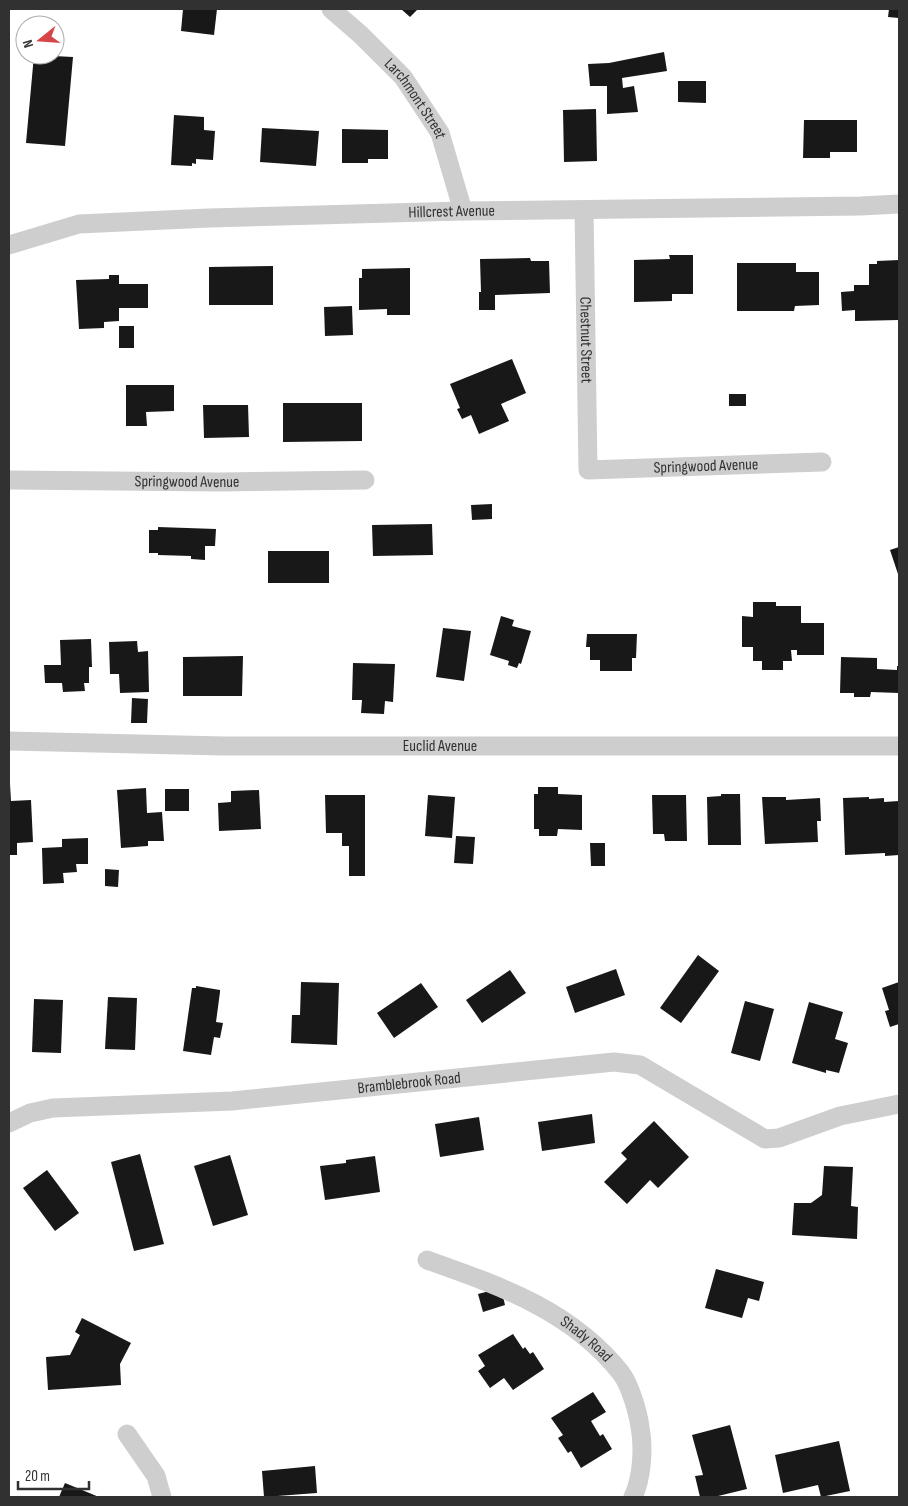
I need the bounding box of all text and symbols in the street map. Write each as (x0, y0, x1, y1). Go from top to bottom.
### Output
north arrow (15, 15, 65, 65)
text: N (19, 38, 37, 50)
street label: Larchmont Street (380, 54, 451, 141)
street label: Hillcrest Avenue (408, 201, 495, 222)
street label: Chestnut Street (576, 297, 596, 383)
street label: Springwood Avenue (653, 455, 759, 477)
street label: Springwood Avenue (135, 472, 240, 492)
street label: Euclid Avenue (403, 737, 477, 756)
street label: Bramblebrook Road (357, 1068, 462, 1098)
street label: Shady Road (557, 1312, 616, 1366)
scale bar (18, 1458, 89, 1490)
text: 20 m (25, 1467, 50, 1486)

